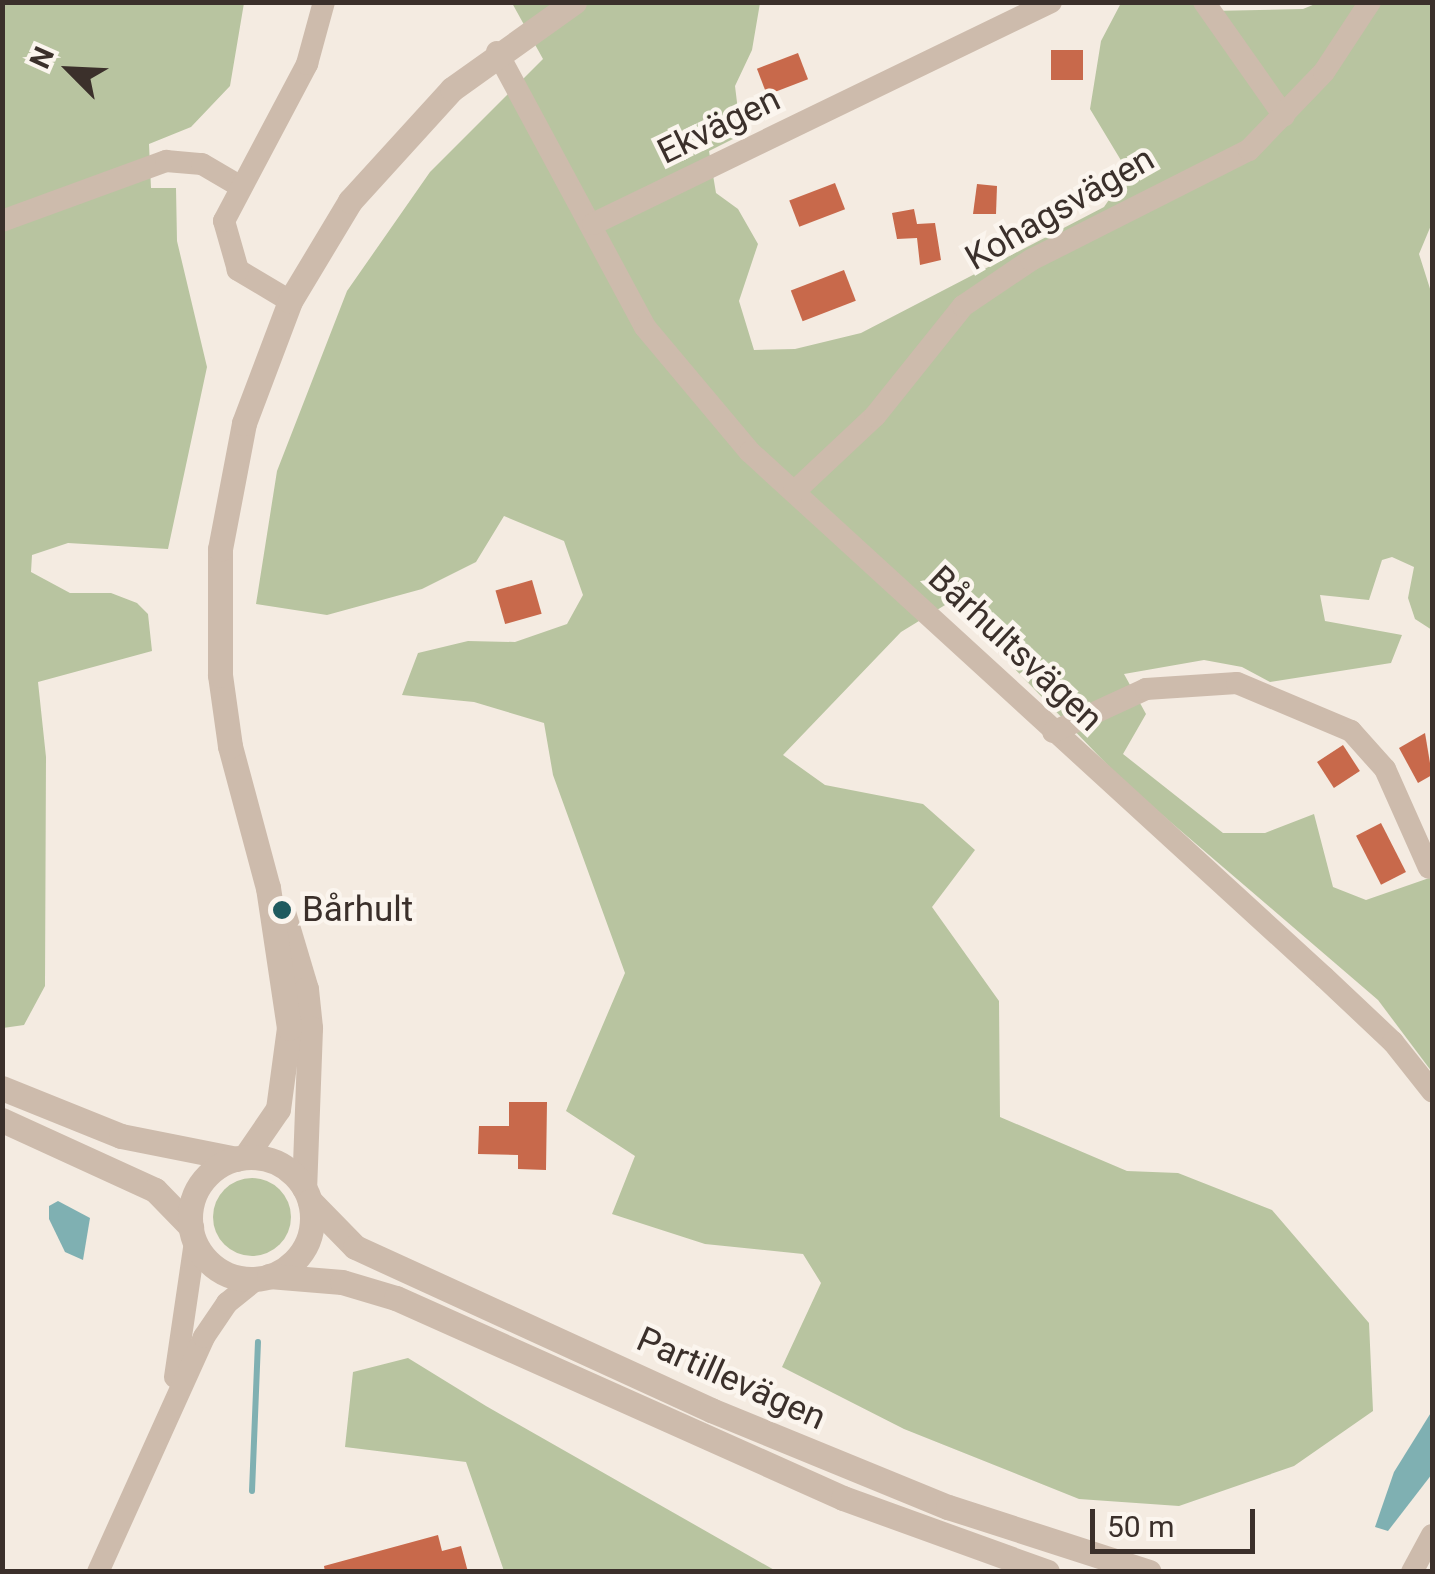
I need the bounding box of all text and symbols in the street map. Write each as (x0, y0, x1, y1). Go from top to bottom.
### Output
north arrow (20, 20, 120, 120)
text: N (23, 42, 61, 73)
street label: Ekvägen (651, 78, 787, 174)
street label: Kohagsvägen (958, 138, 1162, 280)
street label: Bårhultsvägen (919, 558, 1111, 740)
place label: Bårhult (302, 889, 413, 931)
marker: Bårhult (271, 899, 293, 921)
street label: Partillevägen (630, 1319, 832, 1439)
scale bar (1095, 1489, 1260, 1551)
text: 50 m (1107, 1509, 1174, 1544)

